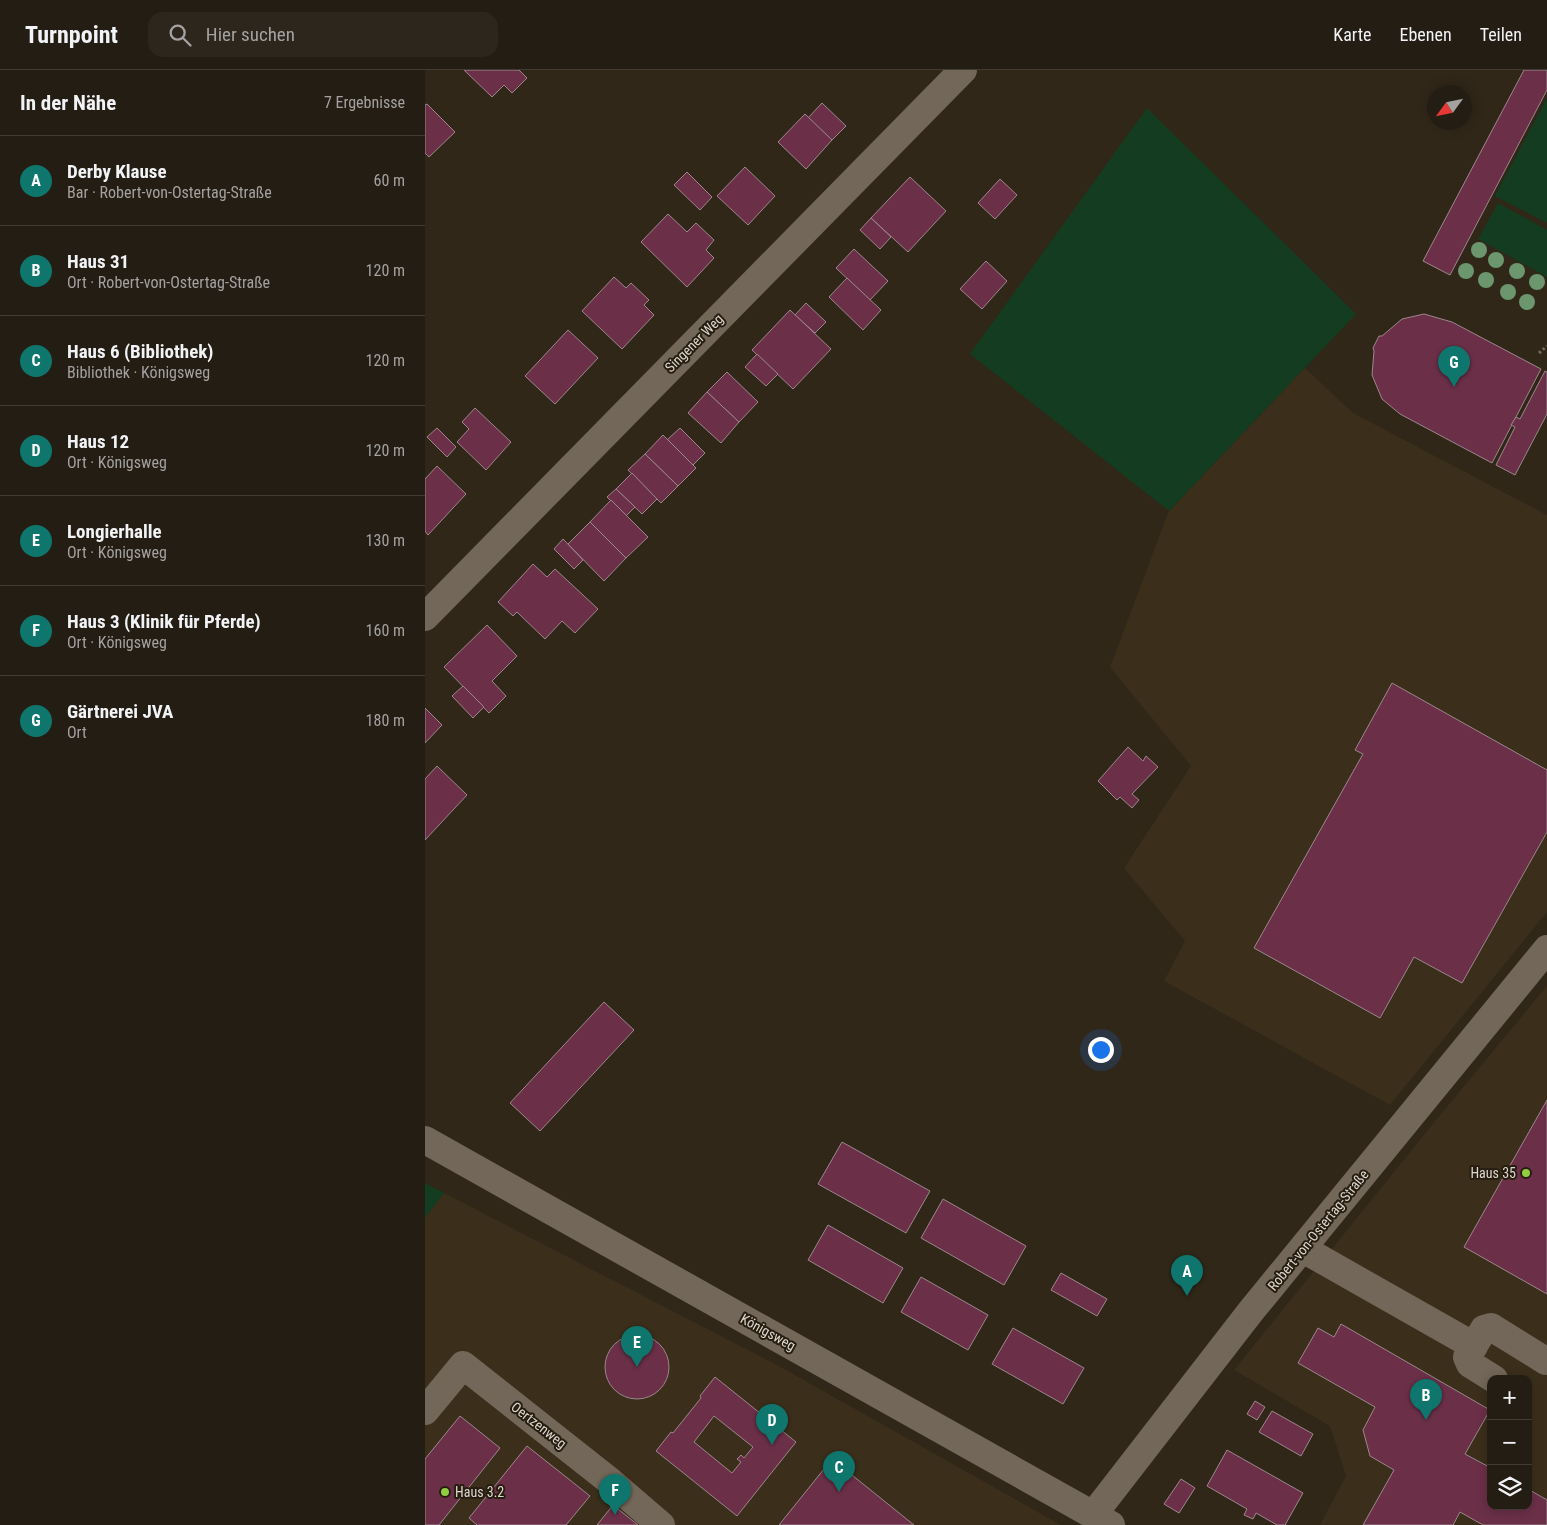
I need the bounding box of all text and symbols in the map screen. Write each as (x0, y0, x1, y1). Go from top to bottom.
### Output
search box (148, 12, 498, 57)
text: Turnpoint (25, 21, 118, 49)
icon: search (166, 21, 194, 49)
text: Hier suchen (206, 23, 295, 46)
text: Karte (1333, 24, 1372, 45)
text: Ebenen (1400, 24, 1452, 45)
text: Teilen (1480, 24, 1522, 45)
north arrow (1427, 85, 1472, 130)
text: In der Nähe (20, 91, 116, 115)
text: 7 Ergebnisse (324, 93, 405, 112)
text: Derby Klause (67, 160, 167, 183)
text: A (31, 171, 41, 190)
text: 60 m (373, 171, 405, 190)
text: Bar · Robert-von-Ostertag-Straße (67, 183, 272, 202)
text: Haus 31 (67, 250, 129, 273)
text: B (32, 261, 40, 280)
text: 120 m (366, 261, 405, 280)
text: Ort · Robert-von-Ostertag-Straße (67, 273, 270, 292)
street label: Singener Weg (662, 311, 726, 375)
text: Haus 6 (Bibliothek) (67, 340, 213, 363)
pin: G (1438, 346, 1470, 387)
text: C (31, 351, 41, 370)
text: 120 m (366, 351, 405, 370)
text: Bibliothek · Königsweg (67, 363, 210, 382)
text: Haus 12 (67, 430, 129, 453)
text: D (31, 441, 41, 460)
text: 120 m (366, 441, 405, 460)
text: Ort · Königsweg (67, 453, 167, 472)
text: Longierhalle (67, 520, 162, 543)
text: E (32, 531, 40, 550)
text: 130 m (366, 531, 405, 550)
text: Ort · Königsweg (67, 543, 167, 562)
text: Haus 3 (Klinik für Pferde) (67, 610, 261, 633)
text: F (32, 621, 40, 640)
text: 160 m (366, 621, 405, 640)
text: Ort · Königsweg (67, 633, 167, 652)
text: Gärtnerei JVA (67, 700, 173, 723)
text: G (31, 711, 41, 730)
text: 180 m (366, 711, 405, 730)
text: Ort (67, 723, 87, 742)
your location (1088, 1037, 1114, 1063)
place label: Haus 35 (1470, 1165, 1516, 1181)
street label: Robert-von-Ostertag-Straße (1264, 1166, 1372, 1294)
marker: Haus 35 (1520, 1167, 1532, 1179)
pin: A (1171, 1255, 1203, 1296)
street label: Königsweg (738, 1310, 798, 1354)
pin: E (621, 1326, 653, 1367)
map controls (1487, 1375, 1532, 1510)
button: + (1487, 1375, 1532, 1420)
pin: B (1410, 1379, 1442, 1420)
street label: Oertzenweg (508, 1398, 570, 1452)
pin: D (756, 1404, 788, 1445)
button: − (1487, 1420, 1532, 1465)
pin: C (823, 1451, 855, 1492)
button: layers (1487, 1465, 1532, 1510)
pin: F (599, 1474, 631, 1515)
place label: Haus 3.2 (455, 1484, 504, 1500)
marker: Haus 3.2 (439, 1486, 451, 1498)

